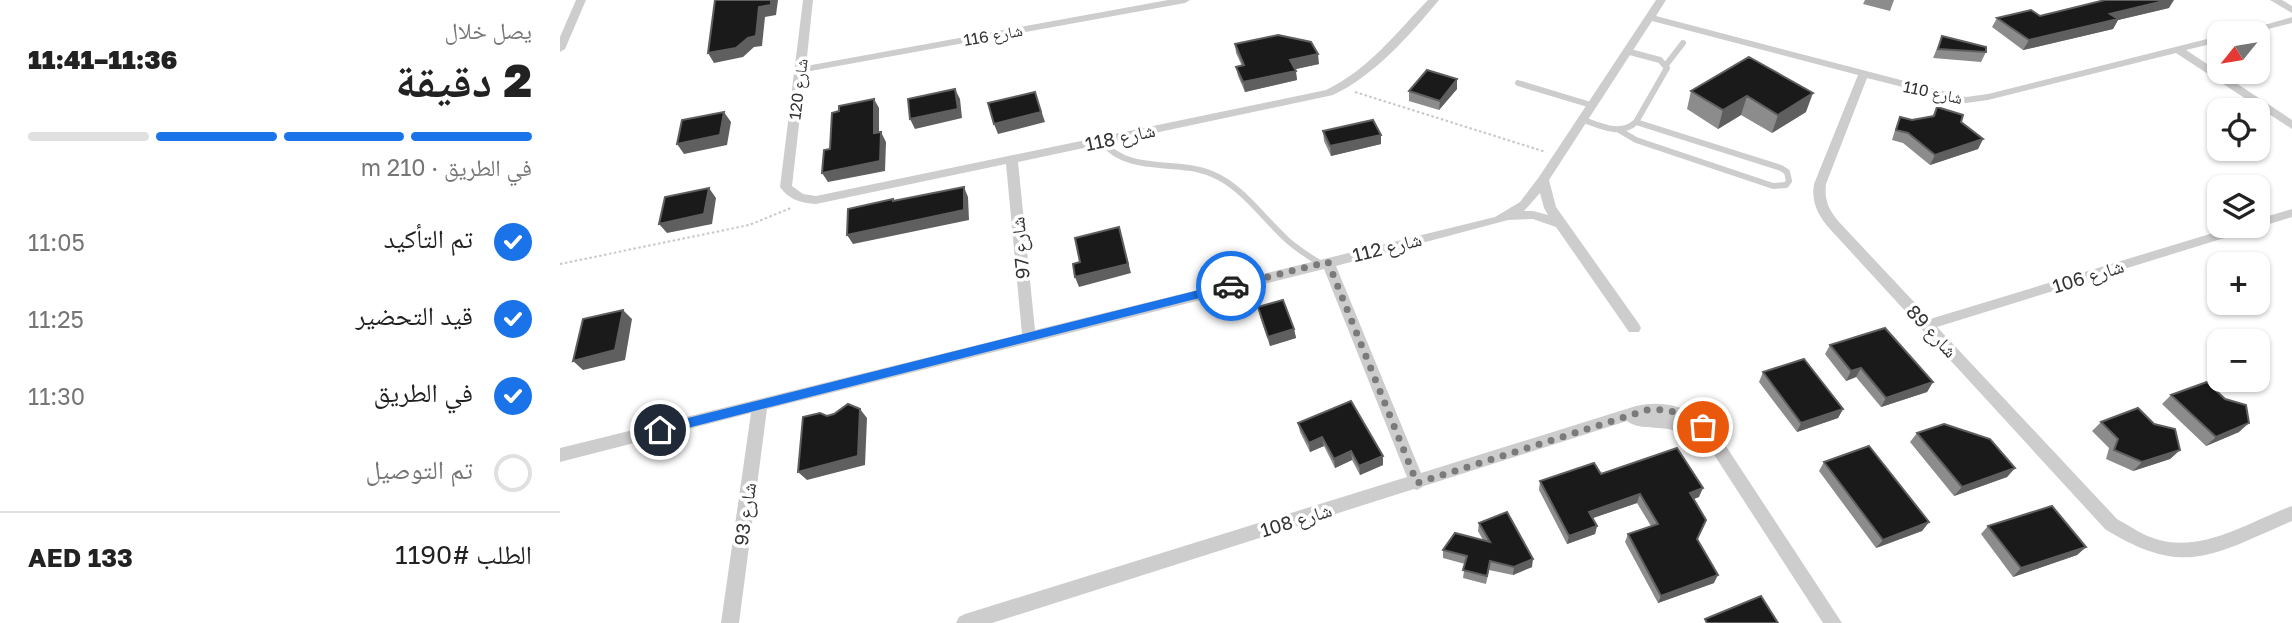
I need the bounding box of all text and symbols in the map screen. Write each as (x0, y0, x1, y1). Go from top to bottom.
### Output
text: يصل خلال (445, 16, 532, 44)
street label: شارع 116 (962, 20, 1024, 51)
north arrow (2207, 21, 2270, 84)
map controls (2207, 21, 2270, 392)
text: 11:36–11:41 (28, 44, 178, 75)
text: 2 دقيقة (395, 52, 532, 107)
street label: شارع 120 (784, 57, 813, 121)
street label: شارع 110 (1901, 76, 1964, 109)
button: locate (2207, 98, 2270, 161)
street label: شارع 118 (1083, 118, 1157, 156)
text: في الطريق · 210 m (361, 153, 532, 181)
button: layers (2207, 175, 2270, 238)
street label: شارع 97 (1005, 216, 1035, 280)
text: تم التأكيد (384, 223, 473, 254)
icon: check (494, 223, 532, 261)
street label: شارع 112 (1350, 227, 1424, 267)
text: 11:05 (28, 228, 85, 256)
courier (1196, 251, 1266, 321)
button: + (2207, 252, 2270, 315)
street label: شارع 106 (2049, 254, 2127, 298)
icon: car (1212, 267, 1250, 305)
street label: شارع 89 (1901, 299, 1963, 363)
text: قيد التحضير (355, 300, 473, 331)
icon: check (494, 300, 532, 338)
text: 11:25 (28, 305, 84, 333)
button: − (2207, 329, 2270, 392)
text: في الطريق (374, 377, 473, 408)
icon: check (494, 377, 532, 415)
text: 11:30 (28, 382, 85, 410)
pin (1673, 397, 1733, 457)
pin (630, 400, 690, 460)
icon: bag (1684, 408, 1722, 446)
icon: home (641, 411, 679, 449)
text: تم التوصيل (365, 454, 473, 485)
street label: شارع 93 (729, 481, 761, 547)
street label: شارع 108 (1257, 498, 1335, 542)
text: الطلب #1190 (395, 539, 532, 570)
text: AED 133 (28, 542, 133, 573)

